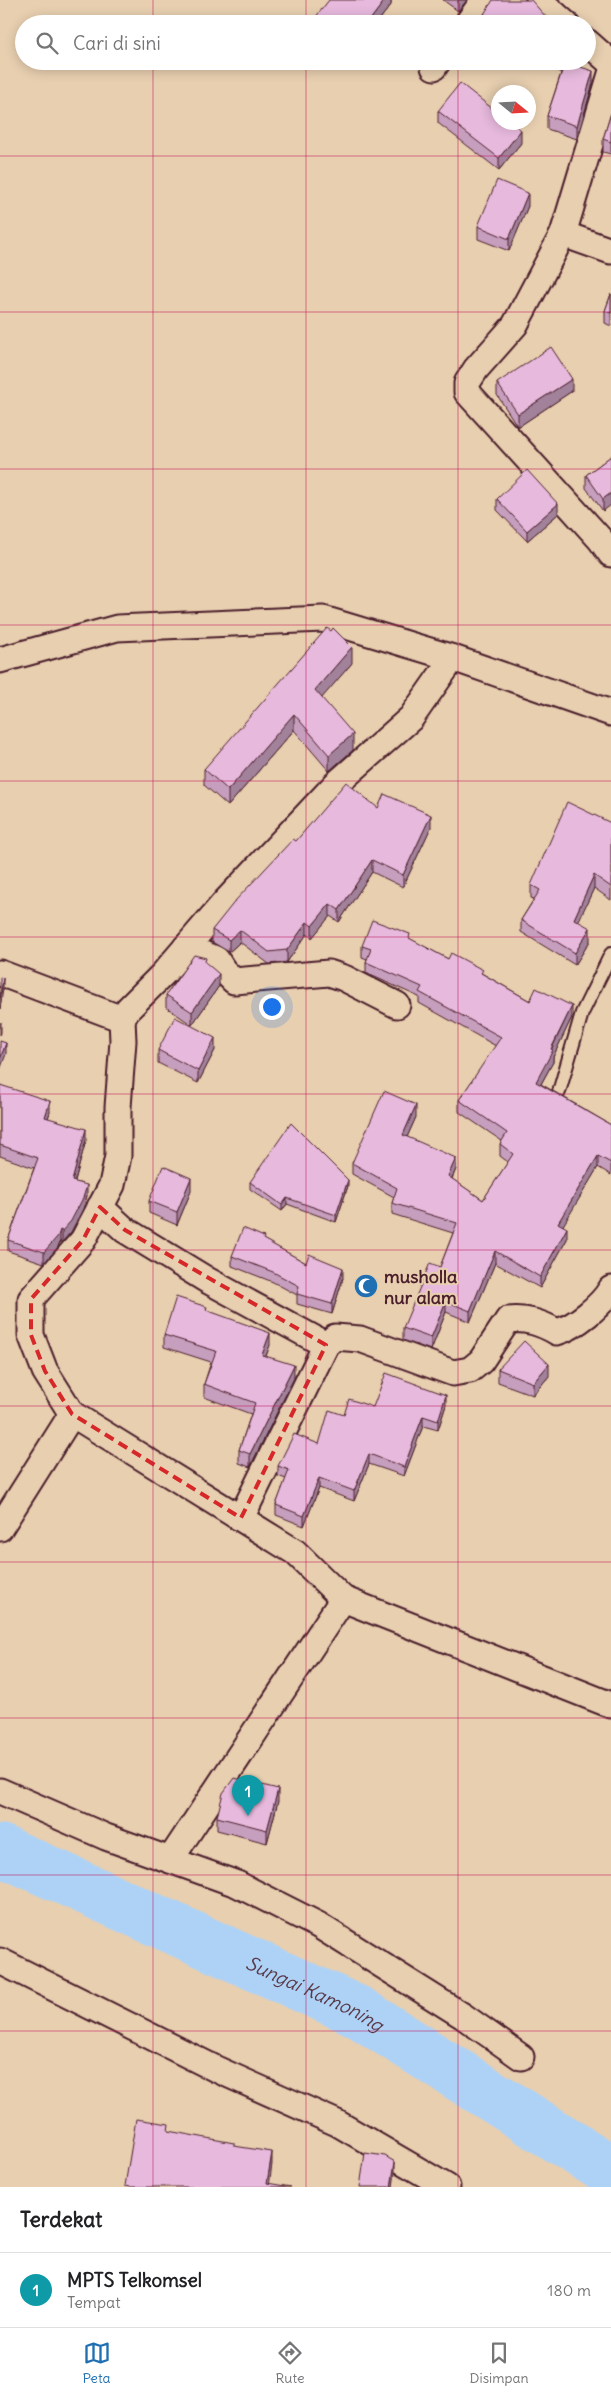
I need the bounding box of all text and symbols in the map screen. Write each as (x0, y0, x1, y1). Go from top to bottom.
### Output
search box (15, 15, 596, 70)
icon: search (33, 29, 61, 57)
text: Cari di sini (73, 31, 161, 55)
north arrow (491, 85, 536, 130)
your location (259, 994, 285, 1020)
place label: musholla nur alam (384, 1265, 457, 1309)
mosque icon: musholla nur alam (353, 1273, 379, 1299)
pin: 1 (232, 1775, 264, 1816)
water label: Sungai Kamoning (242, 1951, 389, 2037)
text: Terdekat (20, 2206, 102, 2233)
text: MPTS Telkomsel (67, 2268, 202, 2292)
text: 1 (33, 2280, 39, 2300)
text: 180 m (547, 2280, 591, 2300)
text: Tempat (67, 2292, 121, 2312)
tab: Peta (82, 2339, 111, 2387)
tab: Rute (276, 2339, 305, 2387)
tab: Disimpan (470, 2339, 529, 2387)

